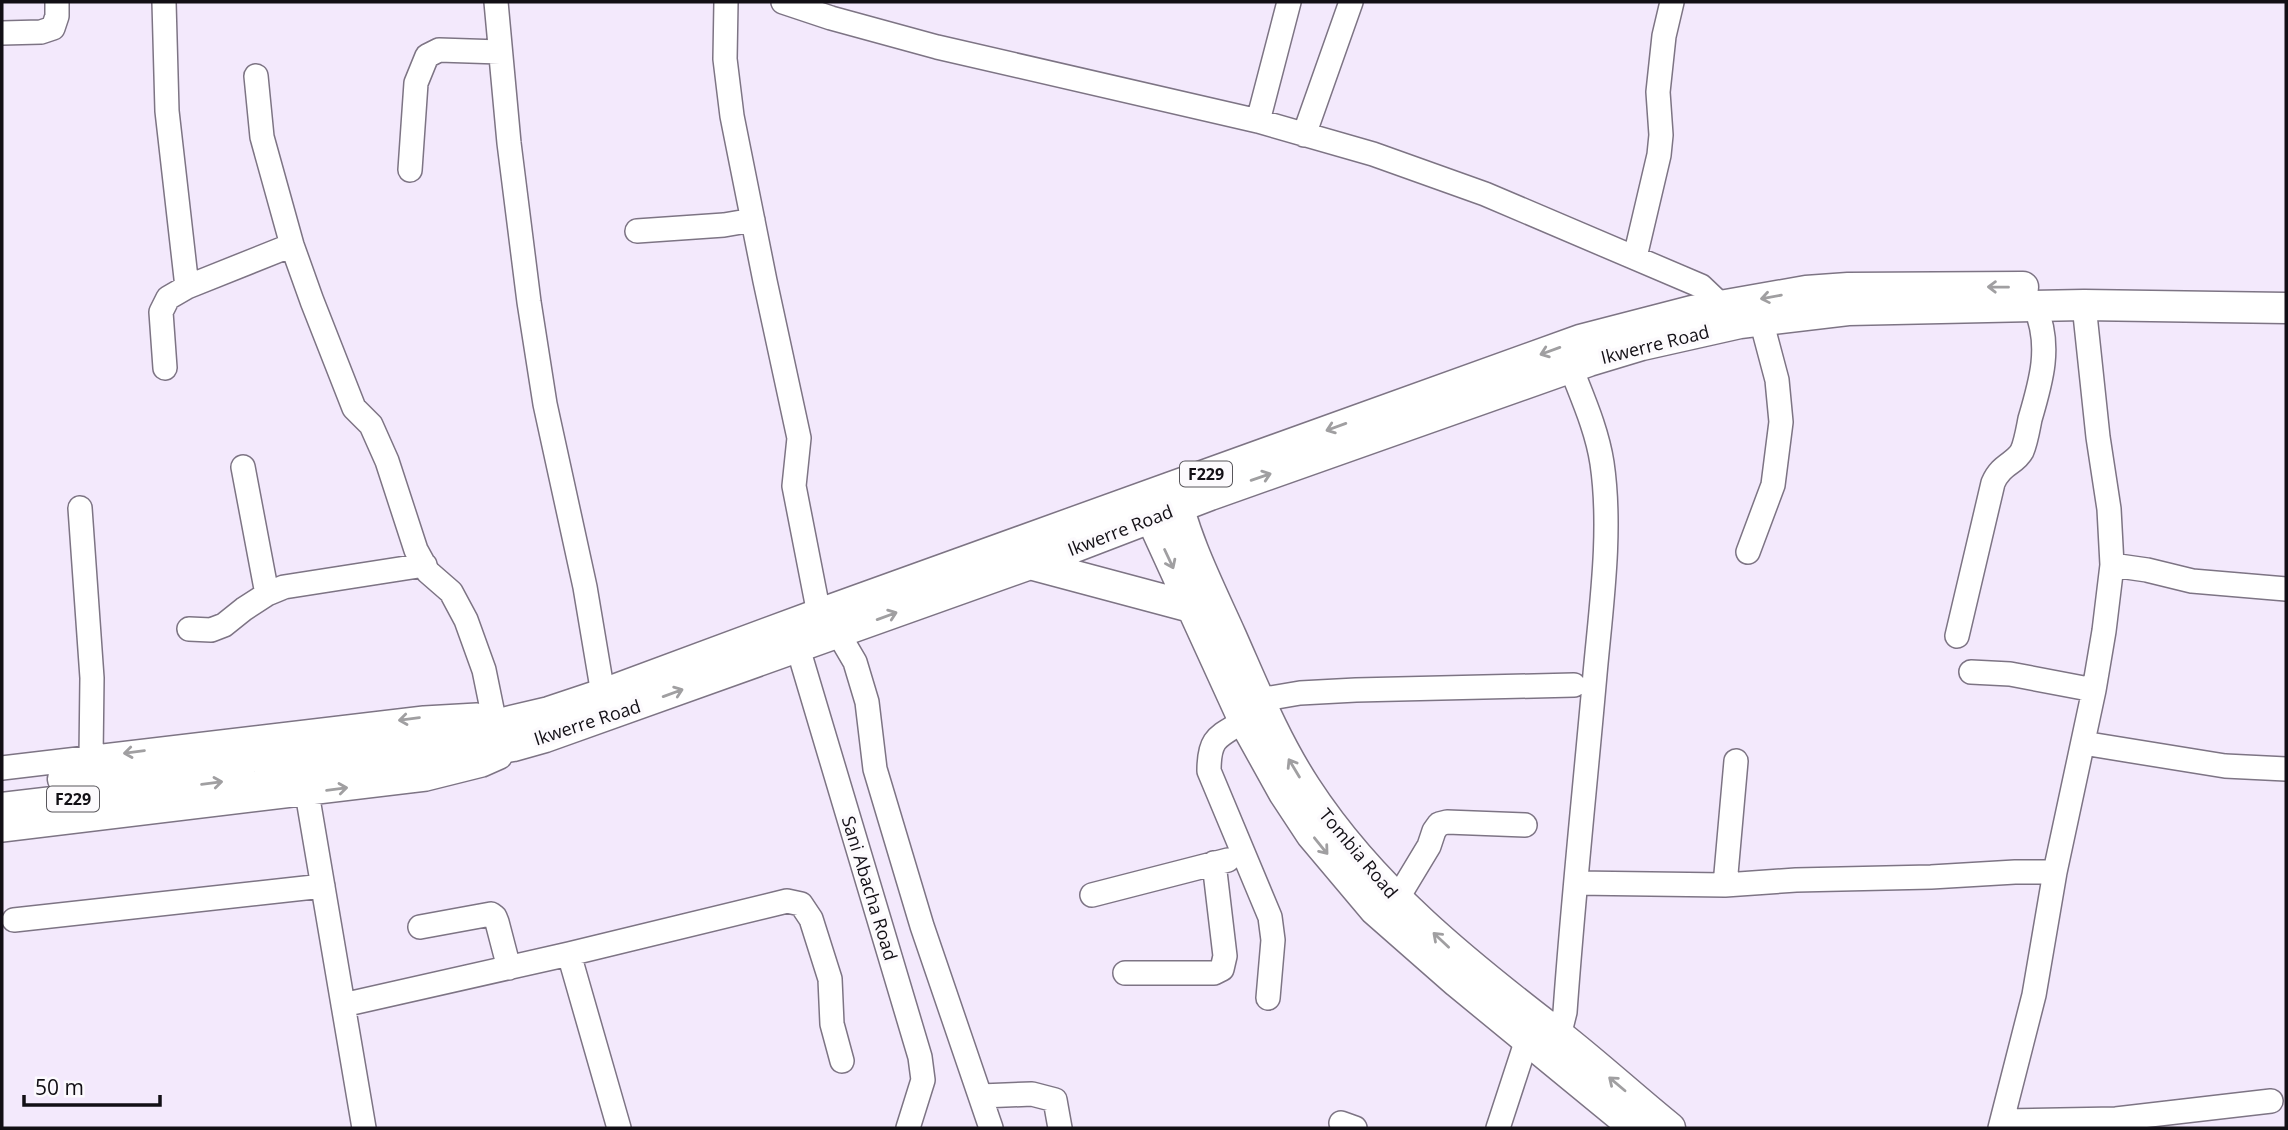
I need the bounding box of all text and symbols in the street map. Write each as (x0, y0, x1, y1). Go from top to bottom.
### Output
one-way arrow (1986, 280, 2009, 294)
one-way arrow (1760, 291, 1783, 305)
street label: Ikwerre Road (1598, 319, 1712, 369)
one-way arrow (1539, 345, 1561, 358)
one-way arrow (1325, 422, 1347, 435)
road number: F229 (1180, 461, 1232, 486)
one-way arrow (1250, 470, 1272, 482)
street label: Ikwerre Road (1064, 499, 1176, 561)
one-way arrow (1163, 548, 1177, 569)
one-way arrow (876, 608, 898, 621)
one-way arrow (662, 686, 684, 698)
street label: Ikwerre Road (531, 693, 643, 751)
one-way arrow (398, 713, 421, 726)
one-way arrow (124, 745, 146, 758)
one-way arrow (1287, 759, 1301, 779)
one-way arrow (200, 776, 223, 789)
one-way arrow (325, 783, 348, 796)
road number: F229 (47, 786, 99, 812)
street label: Tombia Road (1314, 803, 1404, 903)
street label: Sani Abacha Road (837, 813, 903, 963)
one-way arrow (1313, 837, 1329, 855)
one-way arrow (1433, 932, 1450, 949)
scale bar (24, 1064, 161, 1108)
text: 50 m (35, 1073, 84, 1101)
one-way arrow (1609, 1077, 1627, 1092)

